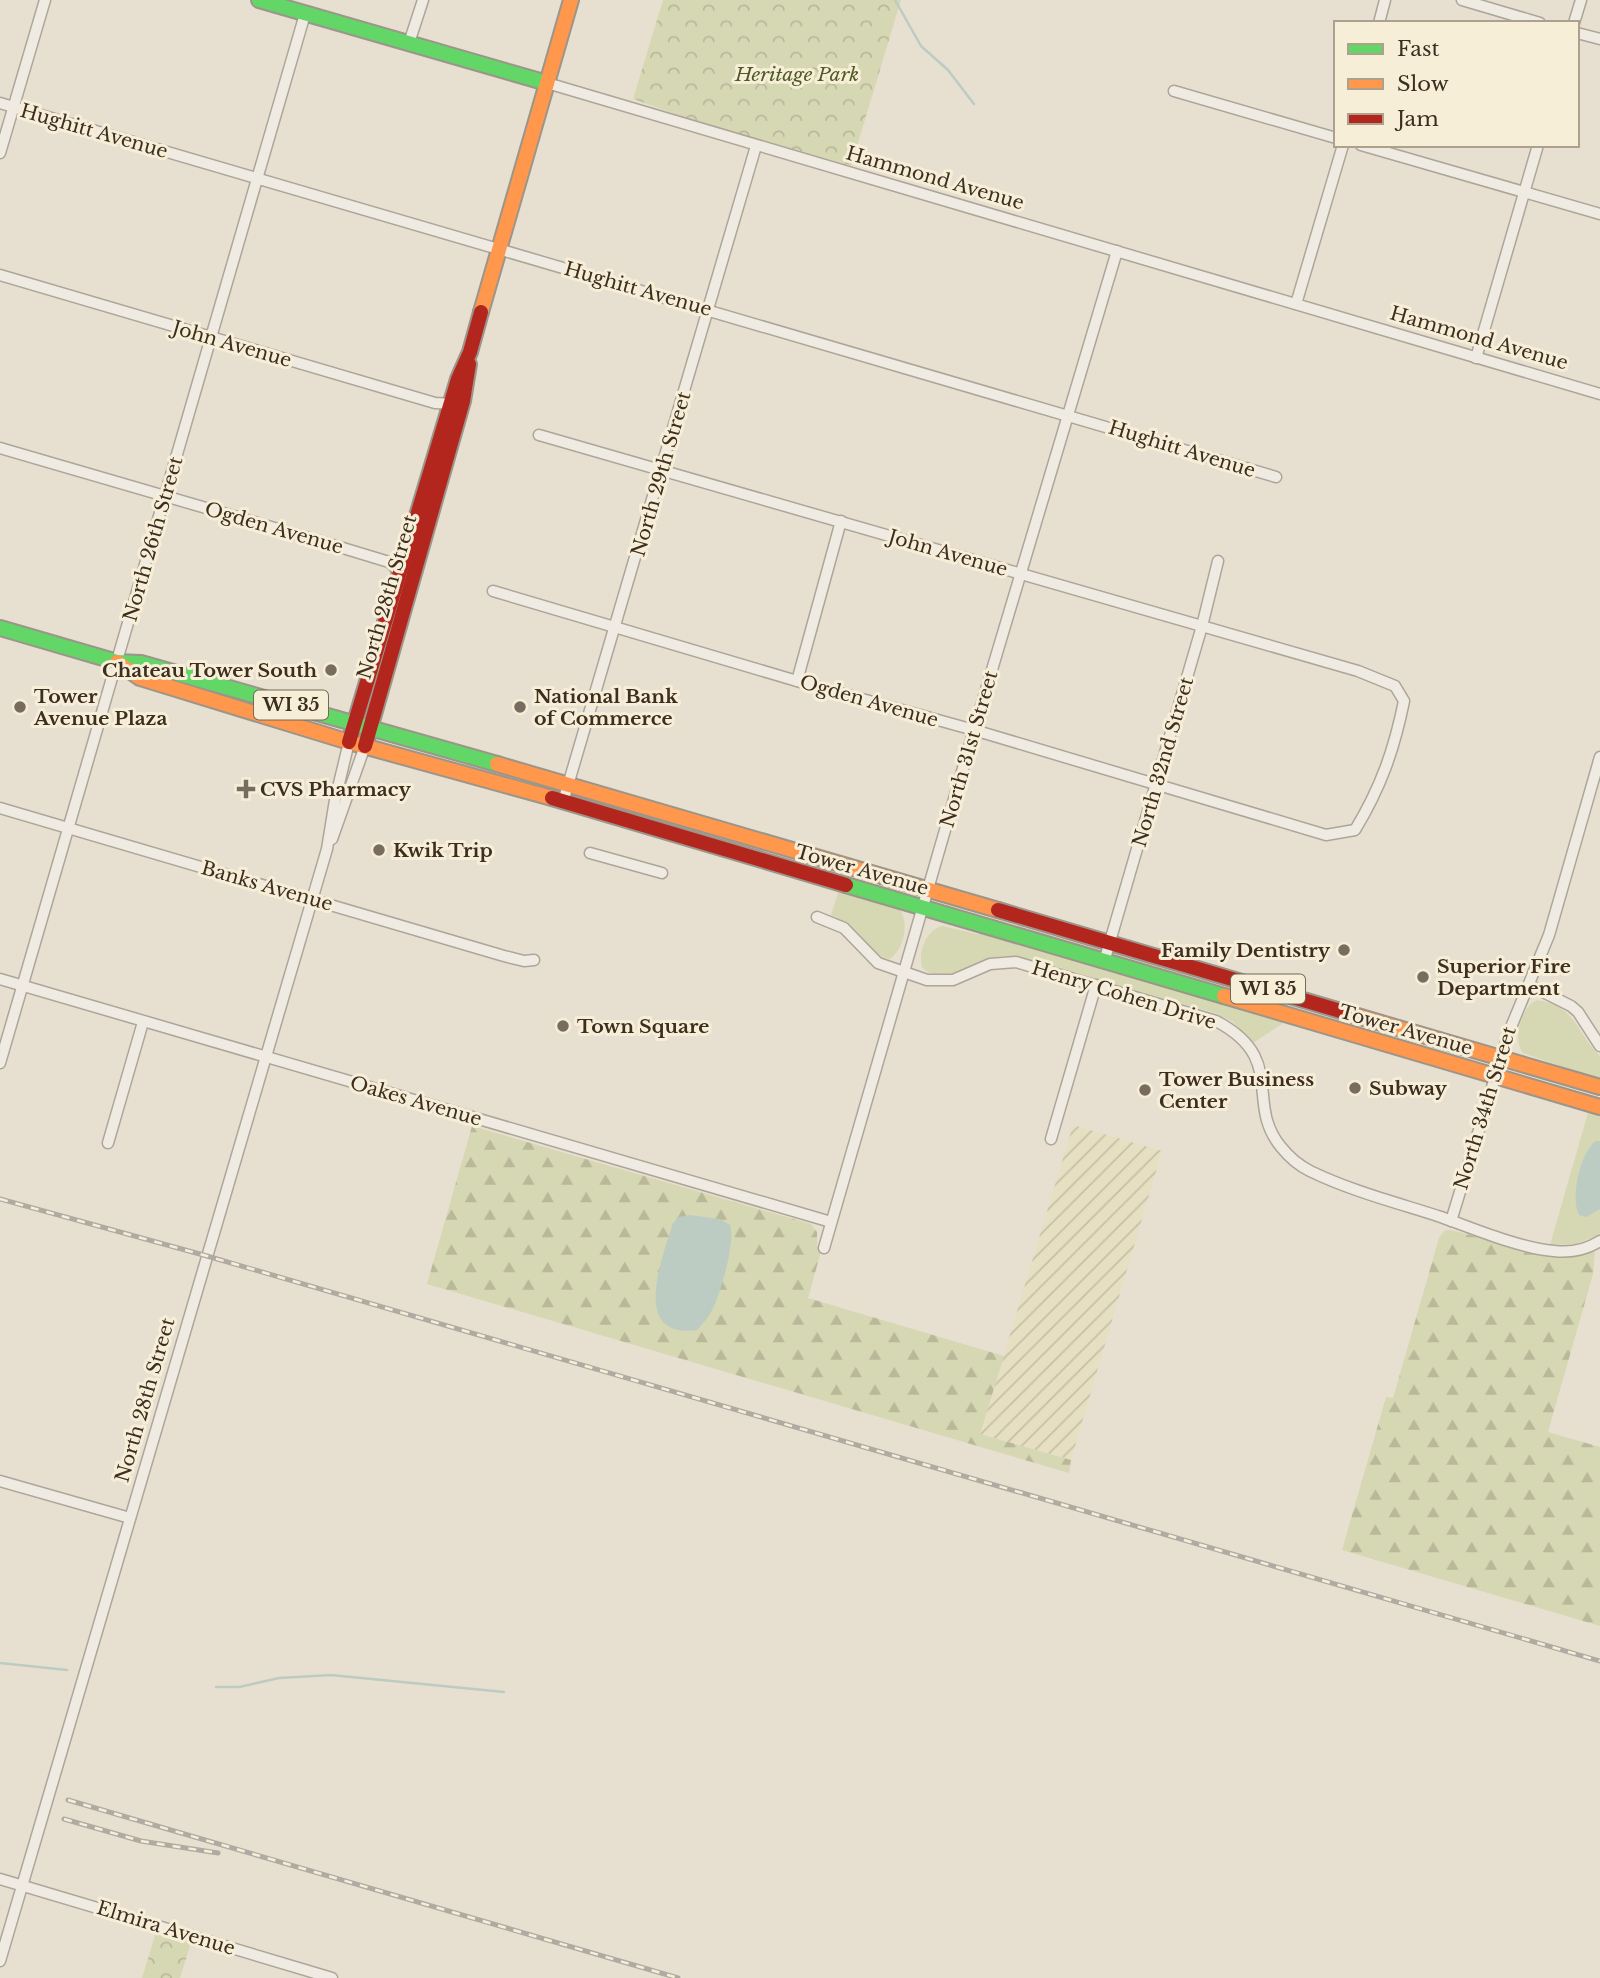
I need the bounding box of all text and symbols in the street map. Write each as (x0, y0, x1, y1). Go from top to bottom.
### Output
legend (1334, 21, 1579, 147)
text: Fast (1397, 36, 1439, 62)
park label: Heritage Park (734, 63, 859, 86)
text: Slow (1397, 71, 1449, 97)
street label: Hughitt Avenue (18, 99, 170, 163)
text: Jam (1394, 106, 1439, 132)
street label: Hammond Avenue (843, 142, 1027, 214)
street label: Hughitt Avenue (562, 257, 714, 321)
street label: Hammond Avenue (1387, 302, 1571, 374)
street label: John Avenue (167, 315, 294, 372)
street label: North 29th Street (626, 388, 696, 559)
street label: Hughitt Avenue (1106, 416, 1258, 482)
street label: North 26th Street (118, 453, 188, 624)
street label: Ogden Avenue (202, 497, 346, 559)
street label: North 28th Street (353, 511, 422, 682)
street label: John Avenue (883, 524, 1010, 581)
place label: Chateau Tower South (102, 659, 317, 682)
marker: Chateau Tower South (323, 662, 339, 678)
street label: North 31st Street (936, 667, 1003, 830)
street label: Ogden Avenue (797, 670, 941, 732)
street label: North 32nd Street (1128, 674, 1198, 850)
place label: Tower Avenue Plaza (33, 685, 167, 730)
place label: National Bank of Commerce (534, 685, 678, 730)
road number: WI 35 (254, 690, 328, 720)
marker: Tower Avenue Plaza (12, 699, 28, 715)
marker: National Bank of Commerce (512, 699, 528, 715)
place label: CVS Pharmacy (260, 778, 411, 801)
marker: CVS Pharmacy (238, 781, 254, 797)
place label: Kwik Trip (393, 839, 493, 862)
street label: Tower Avenue (793, 840, 931, 900)
marker: Kwik Trip (371, 842, 387, 858)
street label: Banks Avenue (199, 856, 335, 916)
place label: Family Dentistry (1161, 939, 1331, 962)
marker: Family Dentistry (1336, 942, 1352, 958)
place label: Superior Fire Department (1437, 955, 1571, 1000)
street label: Henry Cohen Drive (1029, 956, 1219, 1034)
marker: Superior Fire Department (1415, 969, 1431, 985)
road number: WI 35 (1231, 974, 1305, 1004)
street label: Tower Avenue (1337, 1000, 1475, 1060)
place label: Town Square (577, 1015, 709, 1038)
marker: Town Square (555, 1018, 571, 1034)
street label: North 34th Street (1449, 1023, 1521, 1192)
place label: Tower Business Center (1159, 1068, 1314, 1113)
street label: Oakes Avenue (347, 1071, 485, 1131)
place label: Subway (1369, 1077, 1448, 1100)
marker: Subway (1347, 1080, 1363, 1096)
marker: Tower Business Center (1137, 1082, 1153, 1098)
street label: North 28th Street (111, 1314, 180, 1485)
street label: Elmira Avenue (94, 1896, 238, 1960)

